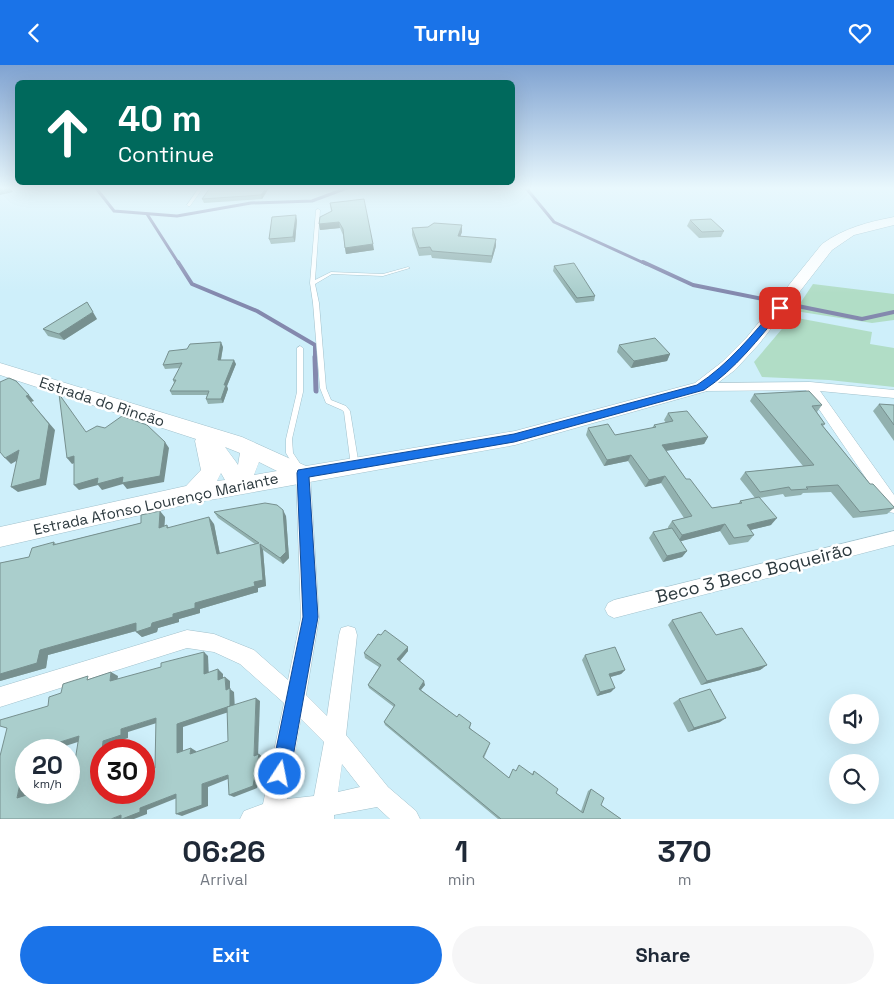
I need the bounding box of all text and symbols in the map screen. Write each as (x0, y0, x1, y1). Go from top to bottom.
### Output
icon: back (20, 19, 48, 47)
text: Turnly (414, 19, 480, 47)
icon: heart (846, 19, 874, 47)
text: 40 m (118, 97, 202, 141)
icon: ahead (35, 100, 100, 165)
text: Continue (118, 140, 214, 168)
pin (759, 287, 801, 329)
icon: arrive (766, 294, 794, 322)
street label: Estrada do Rincão (37, 372, 167, 431)
street label: Estrada Afonso Lourenço Mariante (32, 468, 280, 539)
street label: Beco 3 Beco Boqueirão (653, 537, 855, 608)
map controls (829, 694, 879, 804)
button: sound (829, 694, 879, 744)
speed limit sign: 30 (90, 739, 155, 804)
position arrow (253, 747, 305, 799)
text: 20 (32, 749, 63, 781)
button: search (829, 754, 879, 804)
text: km/h (33, 776, 62, 792)
text: 06:26 (182, 832, 266, 871)
text: 1 (455, 832, 468, 871)
text: 370 (658, 832, 712, 871)
text: Arrival (200, 869, 248, 890)
text: min (448, 869, 475, 890)
text: m (678, 869, 692, 890)
button: Exit (20, 926, 442, 984)
button: Share (452, 926, 874, 984)

